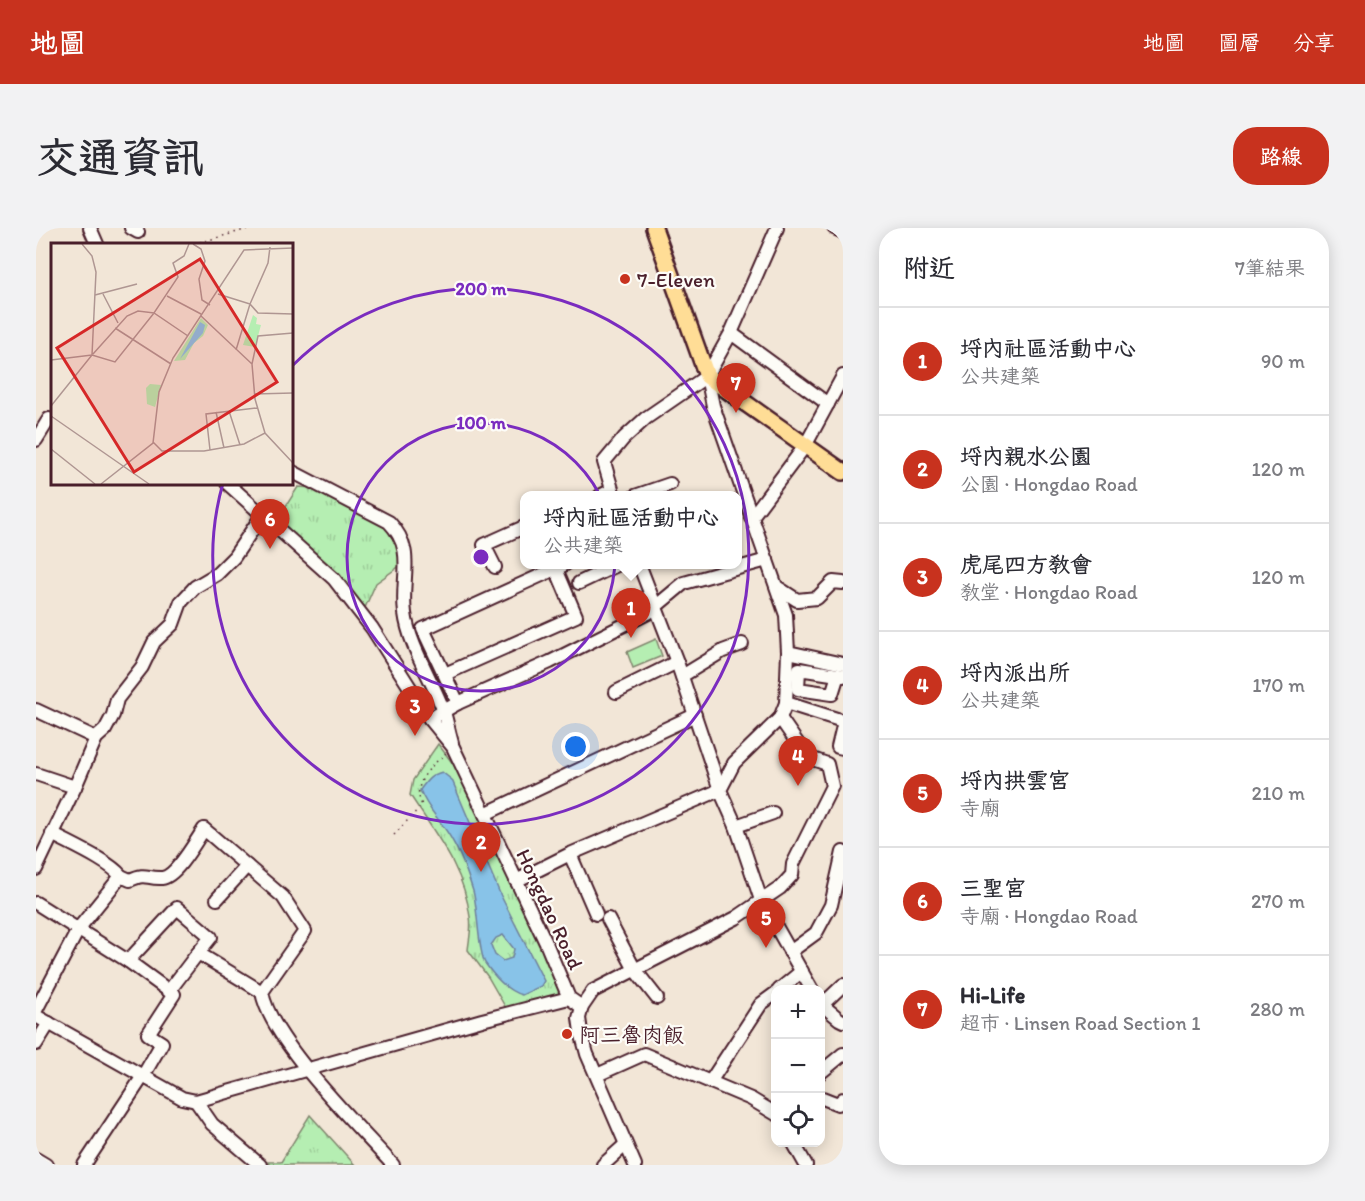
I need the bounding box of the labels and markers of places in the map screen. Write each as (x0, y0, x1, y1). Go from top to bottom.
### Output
place label: 7-Eleven (637, 267, 715, 292)
marker: 7-Eleven (618, 272, 632, 286)
pin: 7 (716, 364, 756, 413)
pin: 6 (250, 500, 290, 549)
centre of rings (471, 547, 491, 567)
pin: 1 (612, 588, 650, 638)
pin: 3 (396, 686, 434, 736)
pin: 4 (778, 736, 818, 786)
pin: 2 (462, 822, 500, 872)
pin: 5 (746, 898, 786, 948)
place label: 阿三魯肉飯 (579, 1022, 684, 1047)
marker: 阿三魯肉飯 (560, 1027, 574, 1041)

